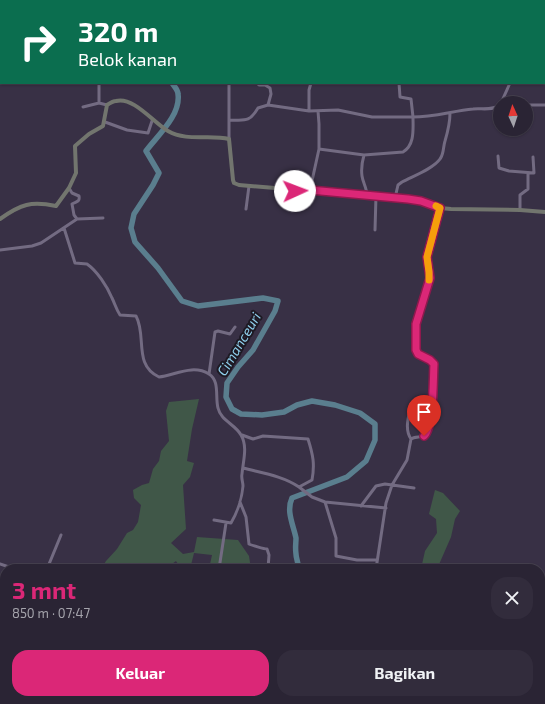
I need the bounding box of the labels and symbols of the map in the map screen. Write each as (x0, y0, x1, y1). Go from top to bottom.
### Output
north arrow (493, 96, 533, 136)
position arrow (274, 170, 316, 212)
water label: Cimanceuri (213, 309, 264, 378)
pin (407, 395, 441, 436)

